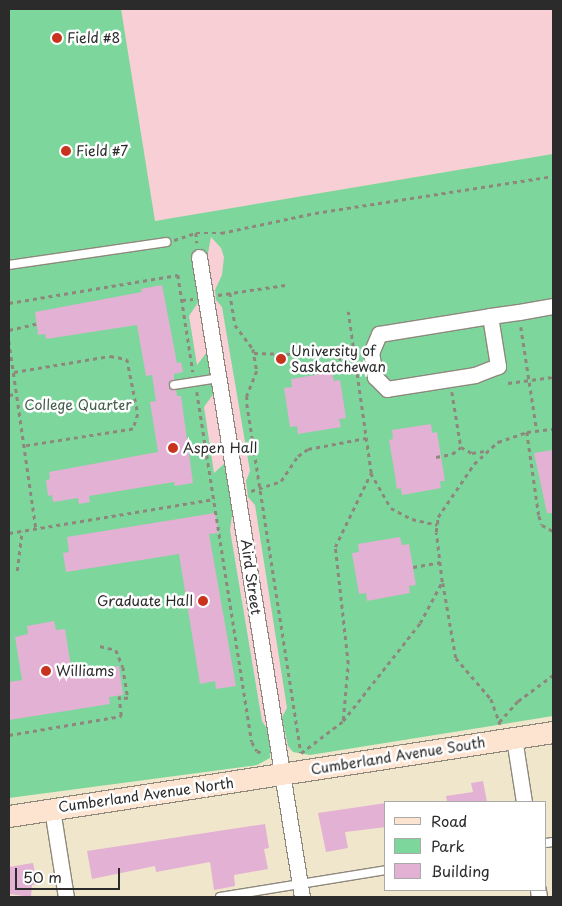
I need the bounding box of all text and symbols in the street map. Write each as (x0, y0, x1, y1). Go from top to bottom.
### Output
place label: Field #8 (67, 30, 120, 46)
marker: Field #8 (51, 32, 63, 44)
place label: Field #7 (76, 143, 128, 159)
marker: Field #7 (60, 145, 72, 157)
place label: University of Saskatchewan (291, 343, 386, 376)
marker: University of Saskatchewan (275, 353, 287, 365)
park label: College Quarter (24, 397, 132, 413)
place label: Aspen Hall (183, 440, 257, 456)
marker: Aspen Hall (167, 442, 179, 454)
street label: Aird Street (237, 538, 265, 616)
place label: Graduate Hall (96, 593, 193, 609)
marker: Graduate Hall (197, 595, 209, 607)
place label: Williams (56, 663, 114, 679)
marker: Williams (40, 665, 52, 677)
street label: Cumberland Avenue South (309, 734, 487, 778)
street label: Cumberland Avenue North (57, 774, 235, 816)
legend (384, 801, 547, 891)
text: Road (431, 809, 467, 832)
text: Park (431, 834, 465, 857)
scale bar (18, 858, 122, 890)
text: Building (431, 859, 490, 882)
text: 50 m (23, 865, 62, 888)

